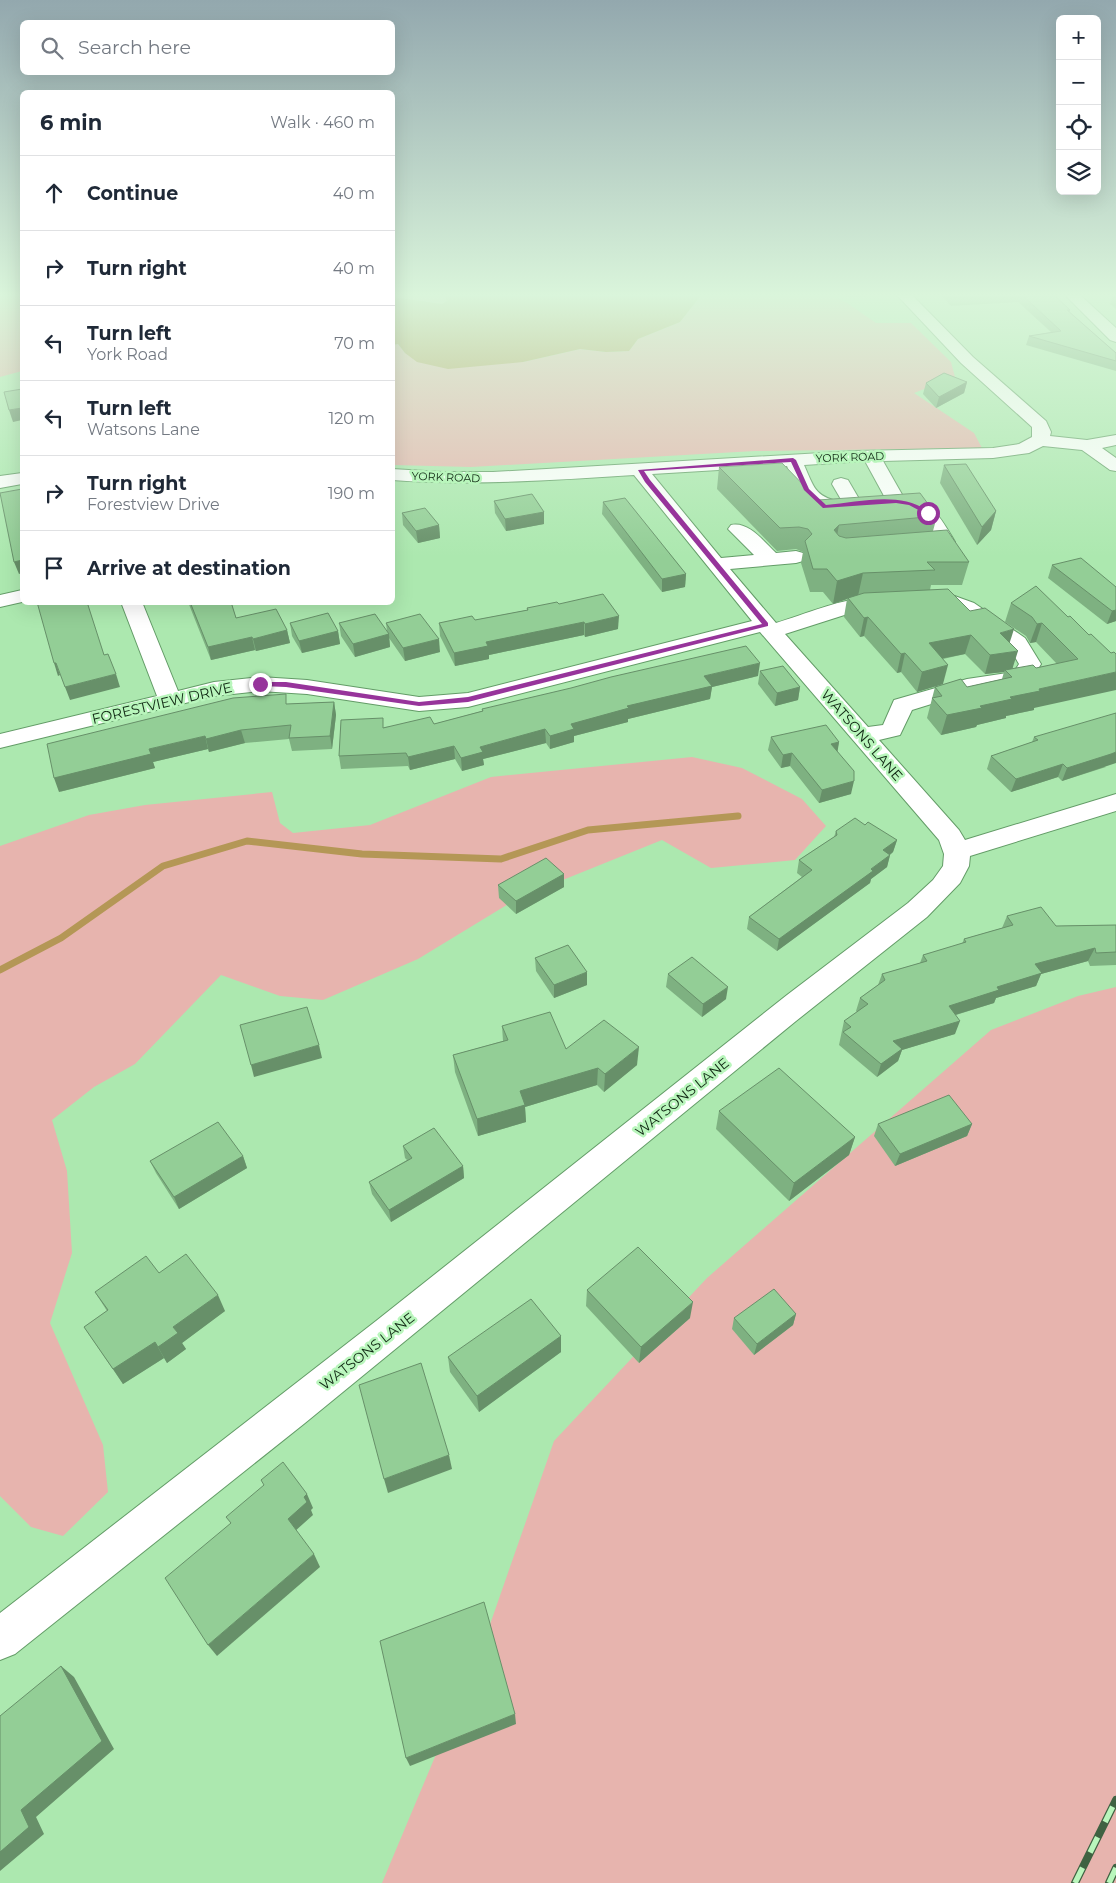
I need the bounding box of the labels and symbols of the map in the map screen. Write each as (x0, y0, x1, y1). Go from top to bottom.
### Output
street label: YORK ROAD (815, 449, 885, 465)
street label: YORK ROAD (411, 469, 481, 485)
route start (917, 502, 940, 525)
route end (249, 673, 272, 696)
street label: FORESTVIEW DRIVE (90, 678, 234, 728)
street label: WATSONS LANE (817, 685, 907, 785)
street label: WATSONS LANE (631, 1054, 733, 1140)
street label: WATSONS LANE (316, 1308, 418, 1394)

